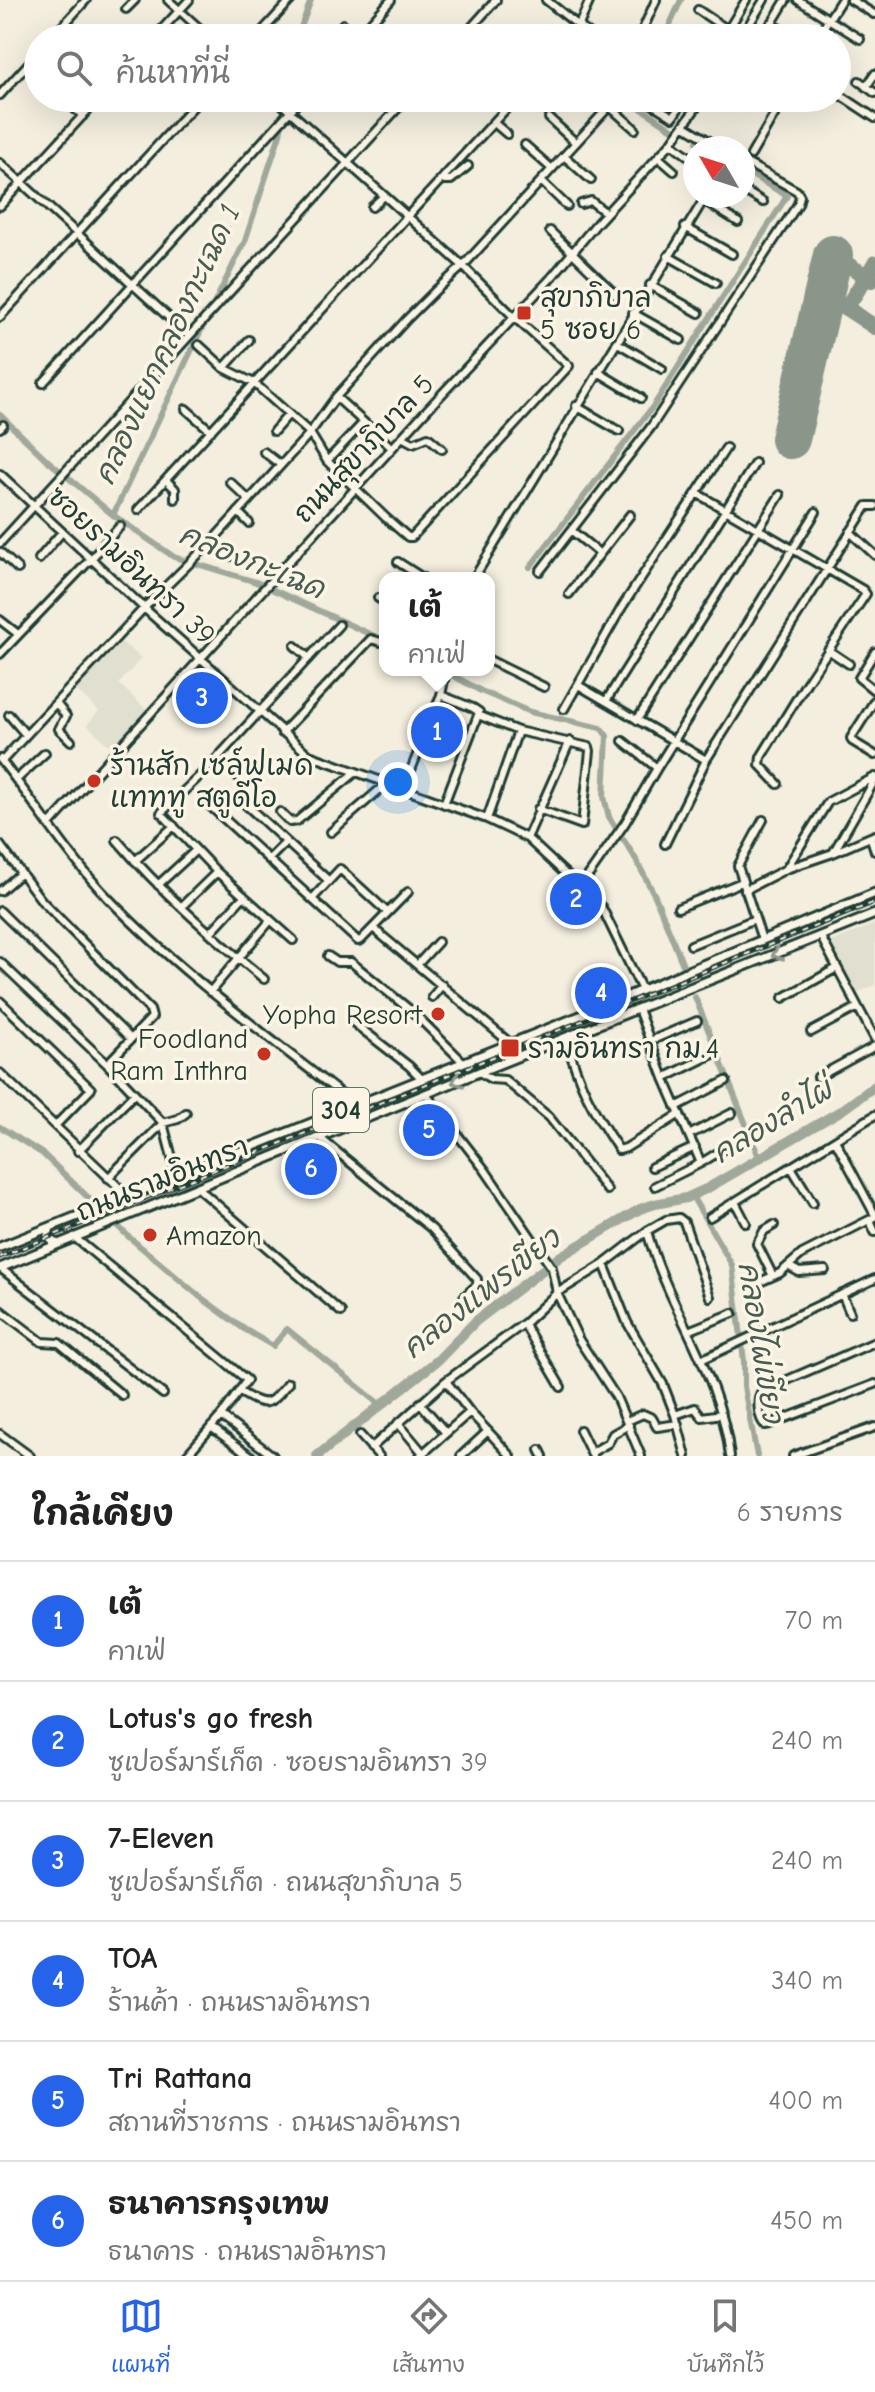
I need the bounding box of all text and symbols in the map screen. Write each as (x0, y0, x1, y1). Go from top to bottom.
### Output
search box (24, 24, 851, 112)
icon: search (52, 46, 96, 90)
text: ค้นหาที่นี่ (116, 56, 230, 91)
north arrow (683, 136, 755, 208)
water label: คลองแยกคลองกะเฉด 1 (87, 198, 248, 490)
place label: สุขาภิบาล 5 ซอย 6 (540, 281, 651, 346)
marker: สุขาภิบาล 5 ซอย 6 (515, 304, 533, 322)
street label: ถนนสุขาภิบาล 5 (286, 367, 443, 532)
street label: ซอยรามอินทรา 39 (41, 479, 222, 652)
water label: คลองกะเฉด (174, 517, 331, 607)
popup (379, 572, 495, 676)
text: เต้ (408, 590, 442, 625)
text: คาเฟ่ (408, 640, 466, 670)
pin: 3 (176, 668, 228, 728)
pin: 1 (411, 702, 463, 762)
place label: ร้านสัก เซล์ฟเมด แทททู สตูดีโอ (110, 746, 313, 818)
your location (378, 762, 418, 802)
marker: ร้านสัก เซล์ฟเมด แทททู สตูดีโอ (85, 772, 103, 790)
pin: 2 (550, 869, 602, 929)
one-way arrow (771, 944, 785, 961)
pin: 4 (575, 963, 627, 1023)
place label: Yopha Resort (263, 999, 423, 1031)
marker: Yopha Resort (429, 1005, 447, 1023)
place label: Foodland Ram Inthra (110, 1023, 248, 1087)
place label: รามอินทรา กม.4 (528, 1032, 719, 1065)
marker: รามอินทรา กม.4 (499, 1037, 521, 1059)
marker: Foodland Ram Inthra (255, 1045, 273, 1063)
water label: คลองลำไผ่ (705, 1067, 843, 1171)
one-way arrow (451, 1072, 465, 1088)
road number: 304 (313, 1088, 369, 1132)
pin: 5 (403, 1100, 455, 1160)
street label: ถนนรามอินทรา (71, 1129, 253, 1228)
pin: 6 (285, 1139, 337, 1199)
water label: คลองแพรเขียว (394, 1218, 569, 1366)
place label: Amazon (166, 1220, 262, 1252)
marker: Amazon (141, 1226, 159, 1244)
water label: คลองไผ่เขียว (731, 1259, 794, 1427)
text: ใกล้เคียง (32, 1494, 174, 1534)
text: 6 รายการ (737, 1498, 843, 1528)
text: เต้ (108, 1587, 142, 1622)
text: 1 (53, 1606, 63, 1636)
text: 70 m (785, 1606, 843, 1636)
text: คาเฟ่ (108, 1637, 166, 1667)
text: Lotus's go fresh (108, 1701, 313, 1736)
text: 2 (52, 1726, 64, 1756)
text: 240 m (771, 1726, 843, 1756)
text: ซูเปอร์มาร์เก็ต · ซอยรามอินทรา 39 (108, 1748, 488, 1778)
text: 7-Eleven (108, 1821, 214, 1856)
text: 3 (52, 1846, 64, 1876)
text: 240 m (771, 1846, 843, 1876)
text: ซูเปอร์มาร์เก็ต · ถนนสุขาภิบาล 5 (108, 1868, 463, 1898)
text: TOA (108, 1941, 157, 1976)
text: 4 (52, 1966, 64, 1996)
text: 340 m (771, 1966, 843, 1996)
text: ร้านค้า · ถนนรามอินทรา (108, 1988, 371, 2018)
text: Tri Rattana (108, 2061, 252, 2096)
text: 5 (51, 2086, 65, 2116)
text: 400 m (769, 2086, 843, 2116)
text: สถานที่ราชการ · ถนนรามอินทรา (108, 2108, 461, 2138)
text: ธนาคารกรุงเทพ (108, 2187, 330, 2222)
text: 6 (51, 2206, 65, 2236)
text: 450 m (770, 2206, 843, 2236)
text: ธนาคาร · ถนนรามอินทรา (108, 2237, 387, 2267)
tab: แผนที่ (111, 2294, 170, 2380)
tab: เส้นทาง (392, 2294, 465, 2380)
tab: บันทึกไว้ (687, 2294, 764, 2380)

